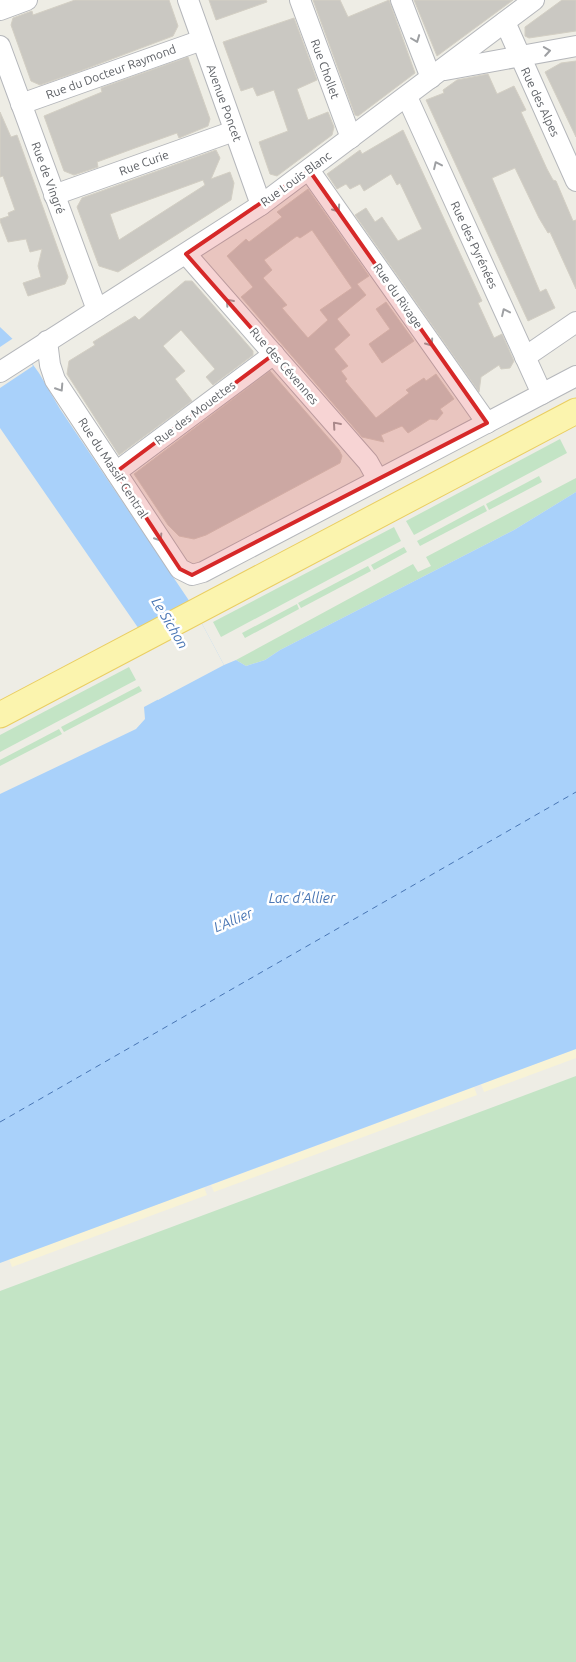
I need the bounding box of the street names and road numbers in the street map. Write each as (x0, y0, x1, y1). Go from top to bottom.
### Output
street label: Rue Chollet (309, 37, 342, 101)
street label: Rue du Docteur Raymond (44, 42, 178, 101)
street label: Avenue Poncet (205, 63, 245, 143)
street label: Rue des Alpes (519, 65, 562, 139)
street label: Rue de Vingré (29, 140, 68, 216)
street label: Rue Curie (117, 148, 170, 178)
street label: Rue Louis Blanc (258, 148, 334, 209)
street label: Rue des Pyrénées (449, 199, 500, 291)
street label: Rue du Rivage (371, 261, 426, 331)
street label: Rue des Cévennes (248, 325, 321, 407)
street label: Rue des Mouettes (152, 378, 238, 447)
street label: Rue du Massif Central (76, 415, 151, 520)

